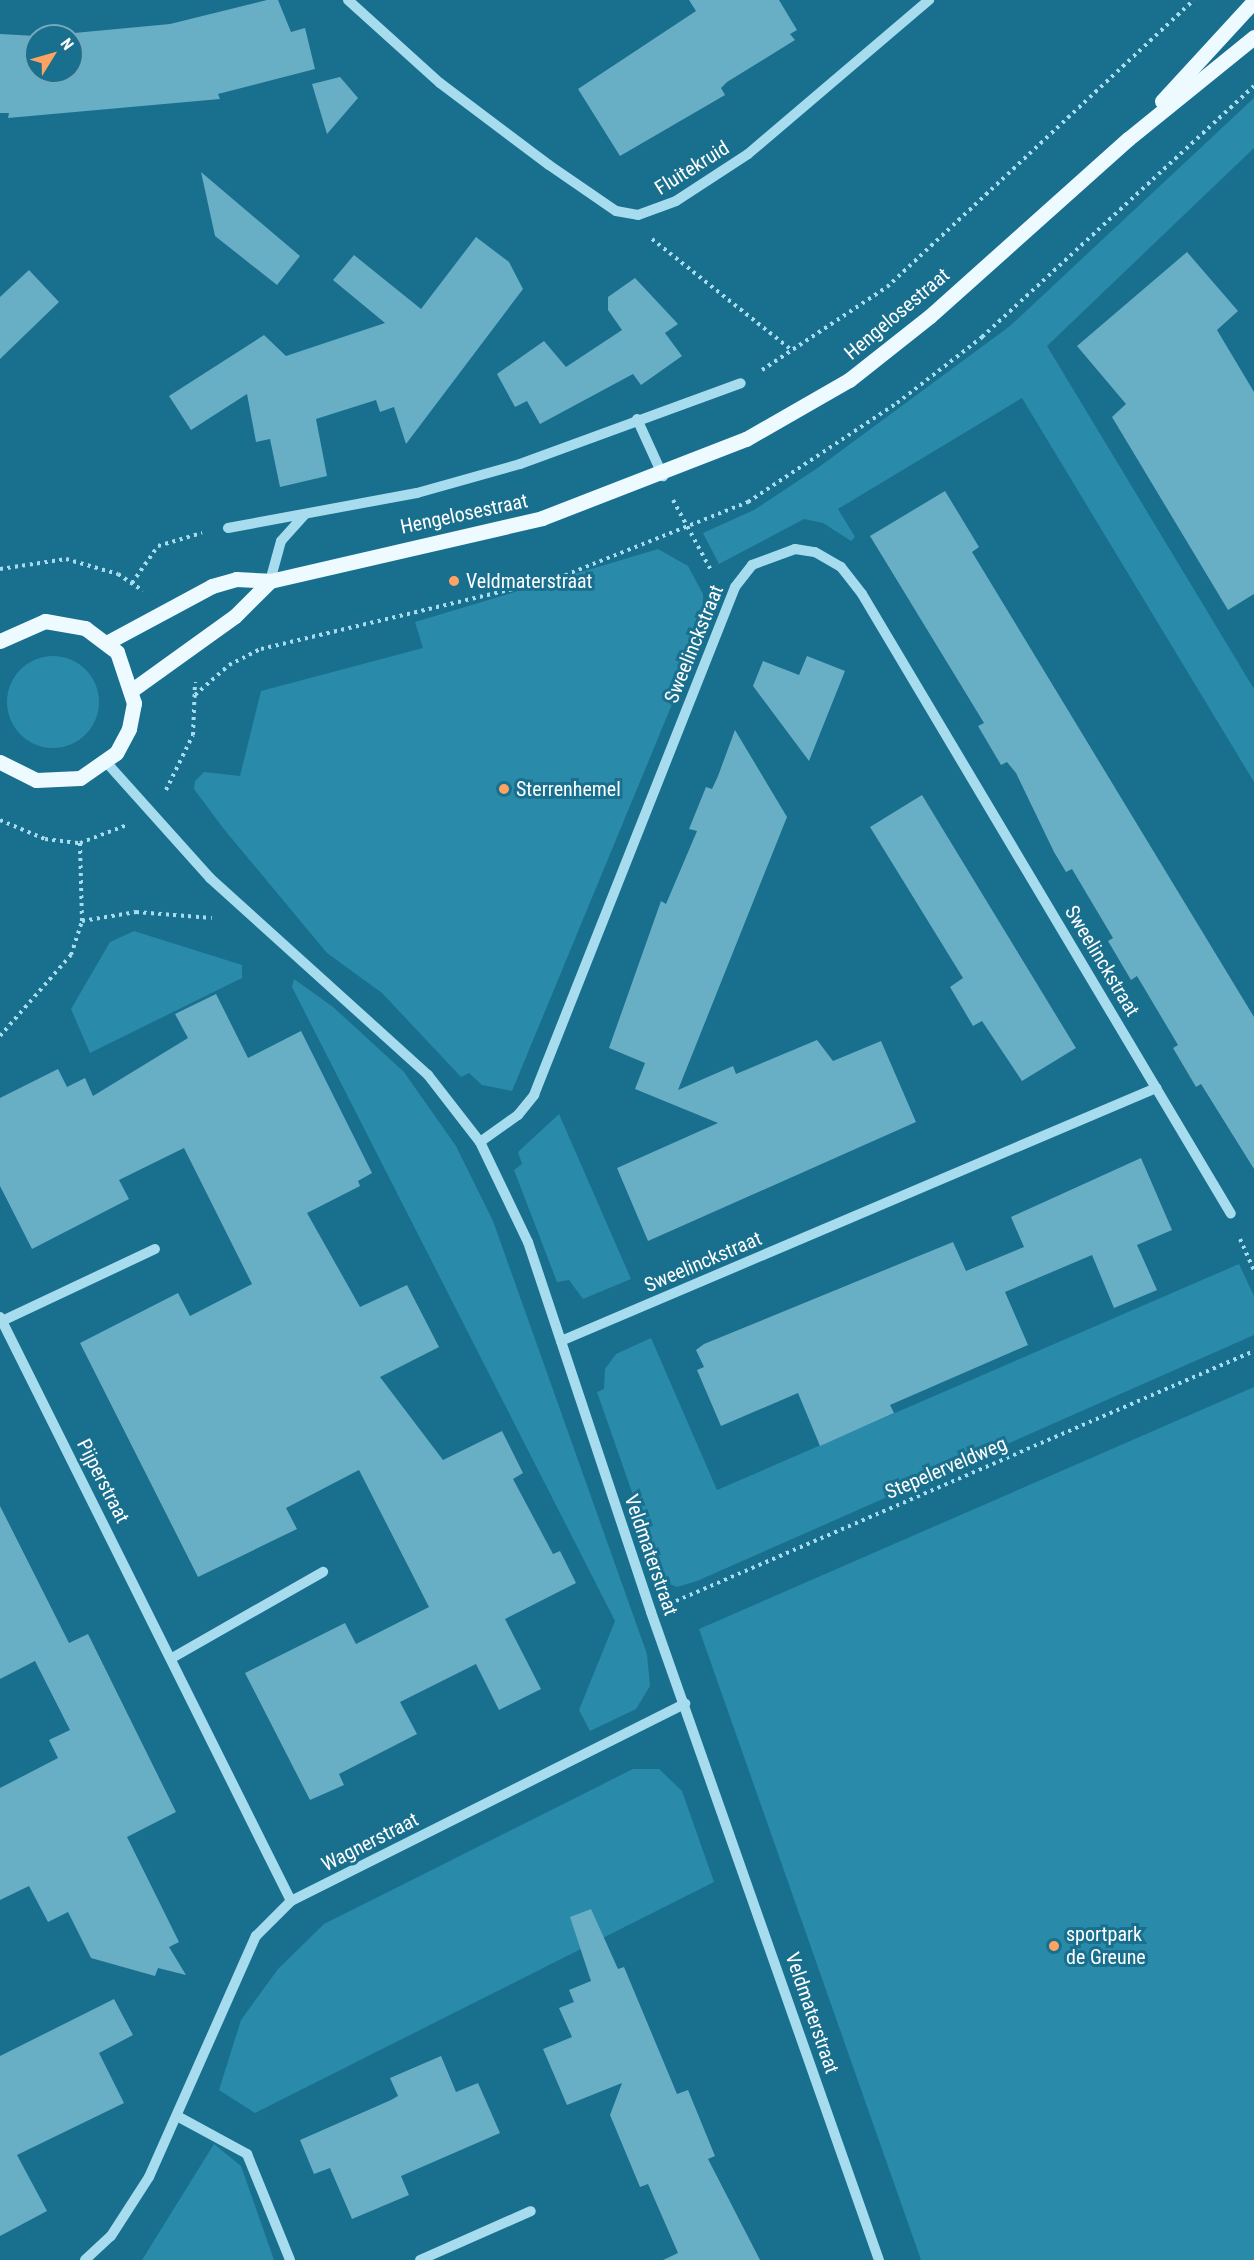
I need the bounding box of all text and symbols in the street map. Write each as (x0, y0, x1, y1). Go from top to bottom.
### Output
north arrow (24, 24, 84, 84)
text: N (57, 34, 78, 54)
street label: Fluitekruid (650, 136, 734, 200)
street label: Hengelosestraat (840, 263, 954, 365)
street label: Hengelosestraat (398, 489, 530, 539)
place label: Veldmaterstraat (466, 569, 593, 593)
marker: Veldmaterstraat (447, 574, 461, 588)
street label: Sweelinckstraat (659, 582, 729, 706)
place label: Sterrenhemel (516, 777, 621, 801)
marker: Sterrenhemel (497, 782, 511, 796)
street label: Sweelinckstraat (1060, 901, 1144, 1021)
street label: Sweelinckstraat (641, 1227, 765, 1297)
street label: Stepelerveldweg (882, 1432, 1010, 1504)
street label: Pijperstraat (72, 1435, 134, 1527)
street label: Veldmaterstraat (619, 1491, 683, 1619)
street label: Wagnerstraat (318, 1807, 422, 1877)
place label: sportpark de Greune (1066, 1922, 1146, 1969)
marker: sportpark de Greune (1047, 1939, 1061, 1953)
street label: Veldmaterstraat (780, 1949, 844, 2077)

